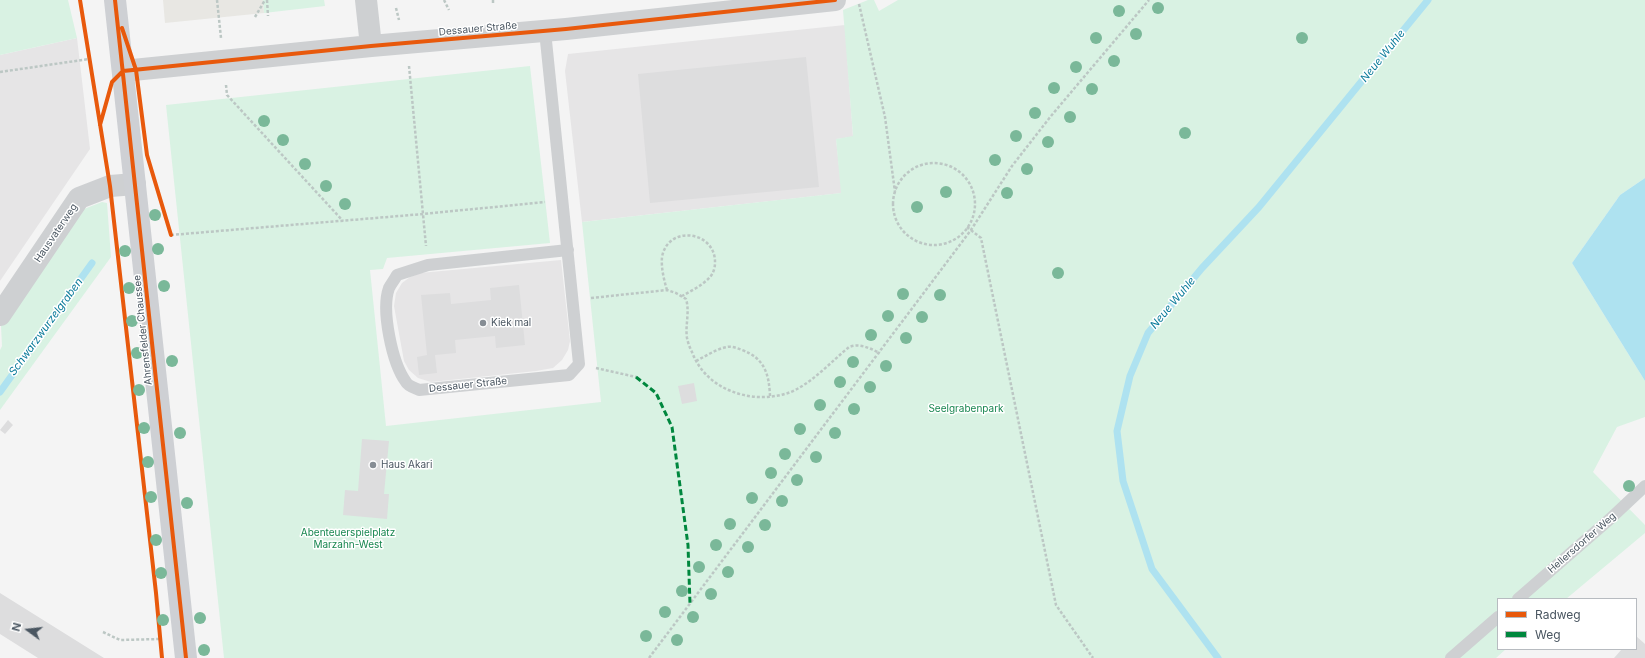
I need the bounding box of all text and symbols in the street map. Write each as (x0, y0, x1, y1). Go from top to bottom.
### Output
street label: Dessauer Straße (438, 20, 518, 38)
water label: Neue Wuhle (1358, 27, 1408, 85)
street label: Hausvaterweg (32, 201, 80, 265)
street label: Ahrensfelder Chaussee (131, 274, 155, 386)
water label: Neue Wuhle (1148, 274, 1198, 332)
water label: Schwarzwurzelgraben (6, 276, 86, 378)
place label: Kiek mal (491, 317, 531, 329)
marker: Kiek mal (478, 318, 488, 328)
street label: Dessauer Straße (428, 375, 508, 395)
park label: Seelgrabenpark (928, 403, 1004, 415)
place label: Haus Akari (381, 459, 432, 471)
marker: Haus Akari (368, 460, 378, 470)
street label: Hellersdorfer Weg (1546, 510, 1618, 576)
park label: Abenteuerspielplatz Marzahn-West (301, 527, 395, 550)
legend (1497, 598, 1637, 650)
text: Radweg (1535, 607, 1581, 622)
north arrow (8, 610, 48, 650)
text: N (9, 621, 24, 633)
text: Weg (1535, 627, 1561, 642)

